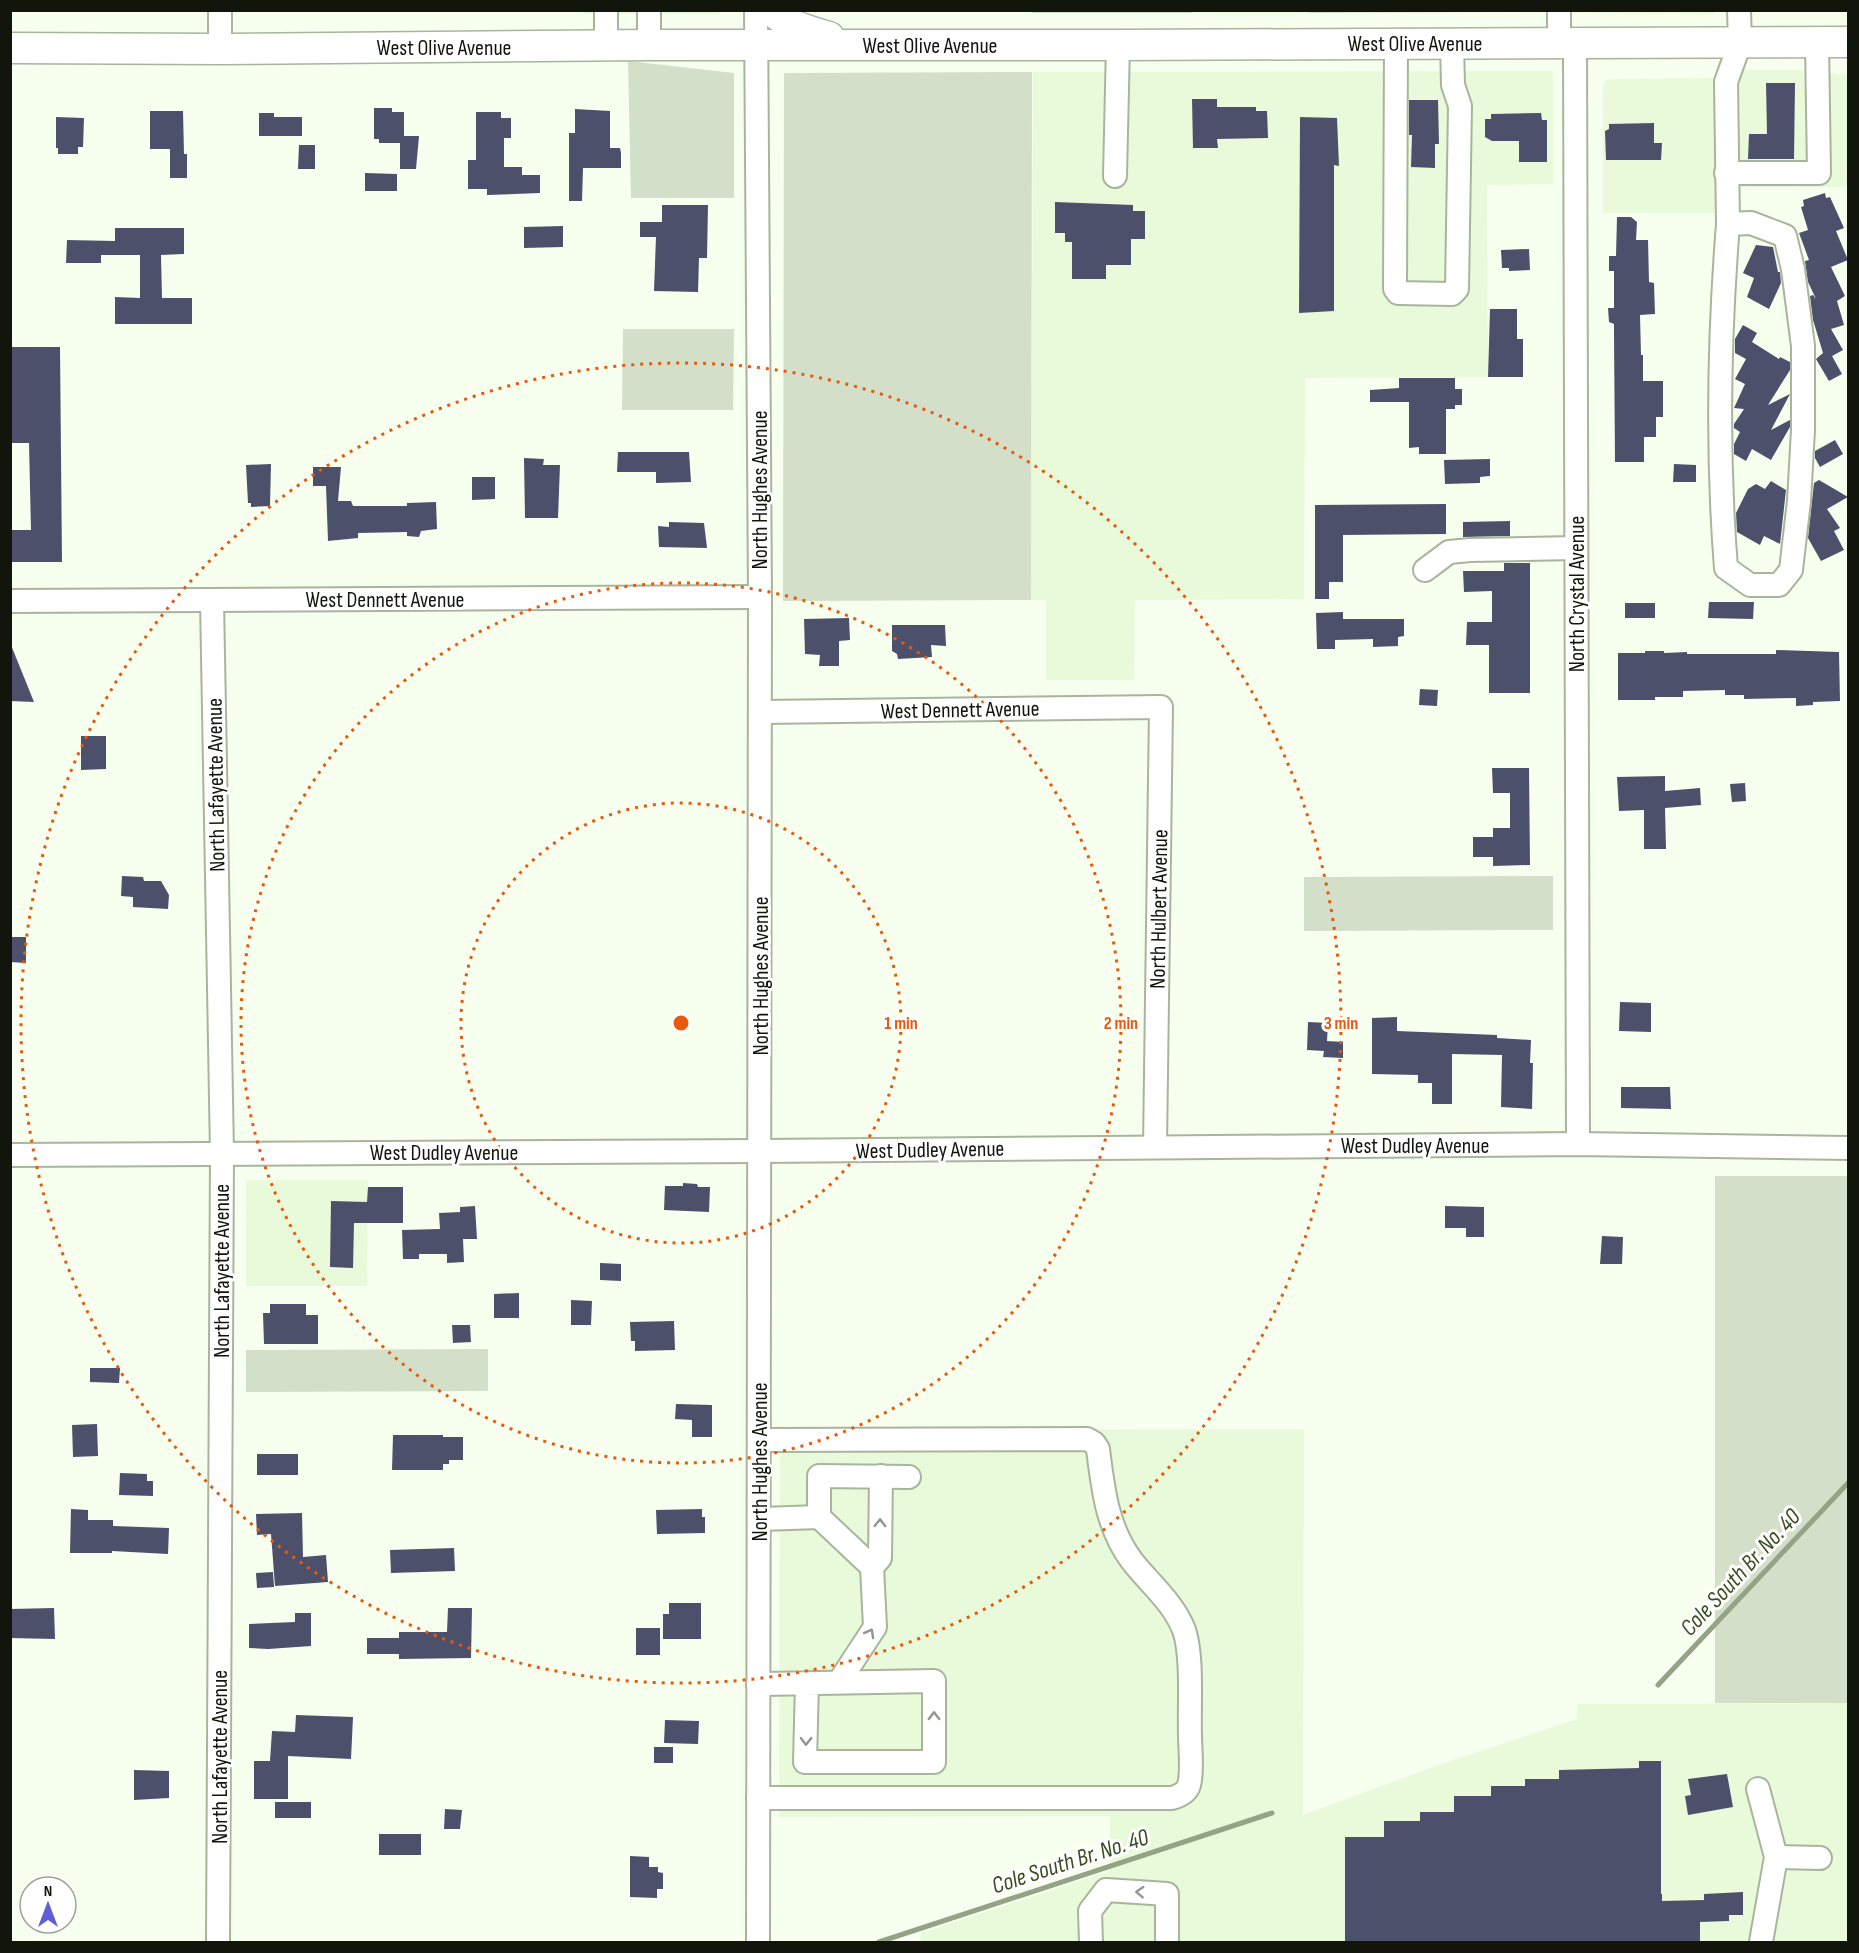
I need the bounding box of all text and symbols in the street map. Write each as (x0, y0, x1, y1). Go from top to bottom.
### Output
street label: West Olive Avenue (1348, 31, 1482, 58)
street label: West Olive Avenue (863, 33, 997, 60)
street label: West Olive Avenue (377, 35, 511, 62)
street label: North Hughes Avenue (747, 410, 774, 570)
street label: North Crystal Avenue (1564, 516, 1591, 672)
street label: West Dennett Avenue (306, 587, 464, 614)
street label: West Dennett Avenue (880, 696, 1040, 725)
street label: North Lafayette Avenue (201, 698, 232, 872)
street label: North Hulbert Avenue (1145, 829, 1174, 989)
street label: North Hughes Avenue (748, 896, 775, 1056)
centre of rings (671, 1013, 691, 1033)
text: 1 min (884, 1013, 918, 1034)
text: 2 min (1104, 1013, 1138, 1034)
text: 3 min (1324, 1013, 1358, 1034)
street label: West Dudley Avenue (1341, 1133, 1489, 1160)
street label: West Dudley Avenue (855, 1136, 1005, 1165)
street label: West Dudley Avenue (370, 1140, 518, 1167)
street label: North Lafayette Avenue (209, 1184, 236, 1358)
street label: North Hughes Avenue (747, 1382, 774, 1542)
water label: Cole South Br. No. 40 (1674, 1502, 1807, 1642)
one-way arrow (874, 1518, 886, 1527)
one-way arrow (863, 1629, 874, 1639)
street label: North Lafayette Avenue (207, 1670, 234, 1844)
one-way arrow (928, 1712, 940, 1721)
one-way arrow (799, 1737, 812, 1746)
water label: Cole South Br. No. 40 (988, 1822, 1153, 1901)
north arrow (18, 1875, 78, 1935)
text: N (44, 1882, 52, 1901)
one-way arrow (1135, 1886, 1144, 1899)

